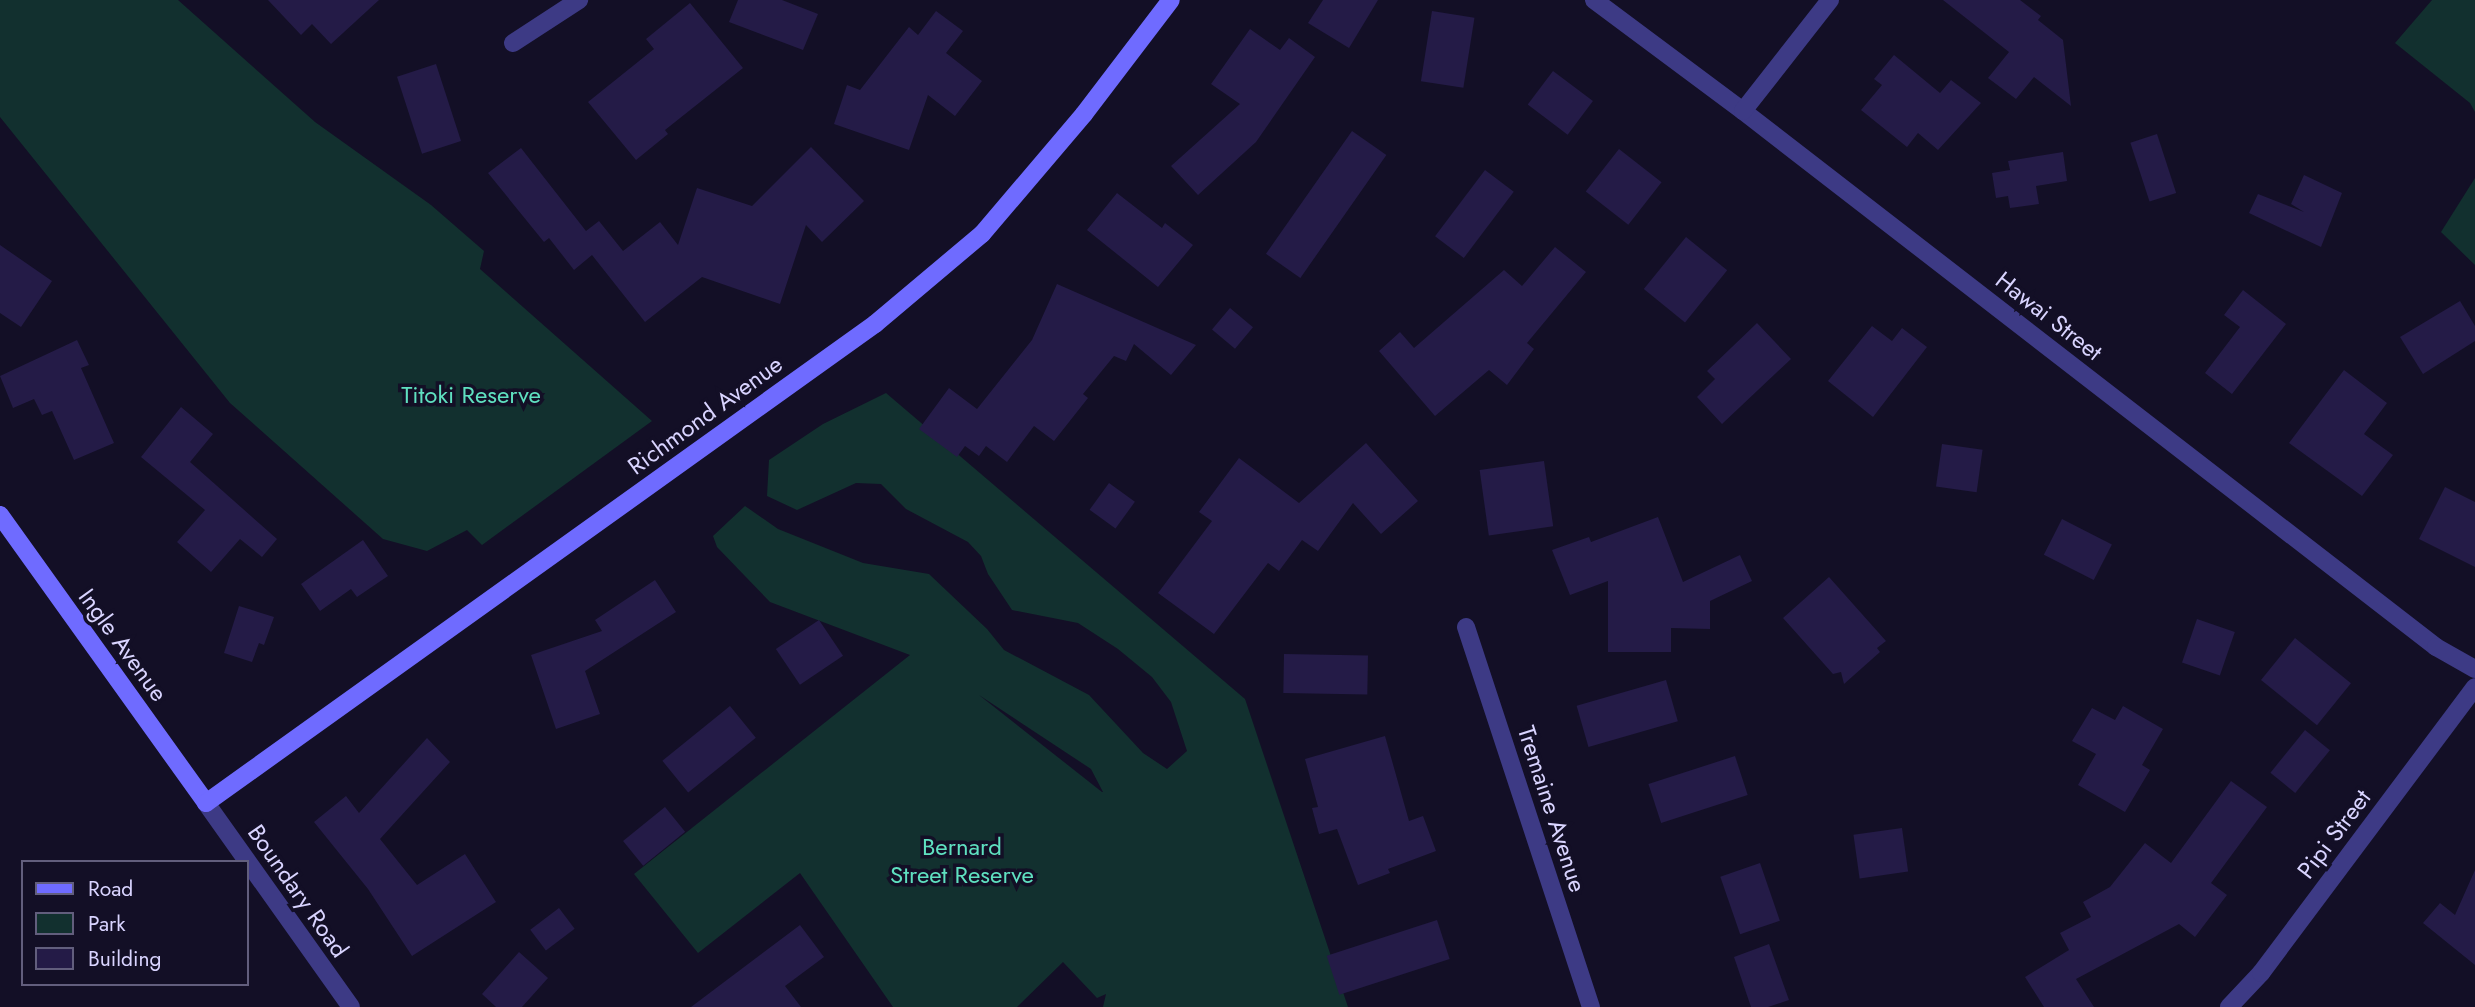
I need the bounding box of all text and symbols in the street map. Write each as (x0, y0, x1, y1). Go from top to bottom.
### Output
street label: Hawai Street (1990, 266, 2108, 366)
street label: Richmond Avenue (622, 349, 788, 481)
park label: Titoki Reserve (401, 381, 541, 409)
street label: Ingle Avenue (73, 583, 173, 707)
street label: Tremaine Avenue (1512, 722, 1592, 896)
street label: Pipi Street (2291, 784, 2377, 884)
street label: Boundary Road (242, 819, 354, 963)
park label: Bernard Street Reserve (890, 833, 1034, 889)
legend (21, 860, 248, 986)
text: Road (88, 874, 133, 904)
text: Park (88, 909, 125, 939)
text: Building (88, 944, 161, 974)

